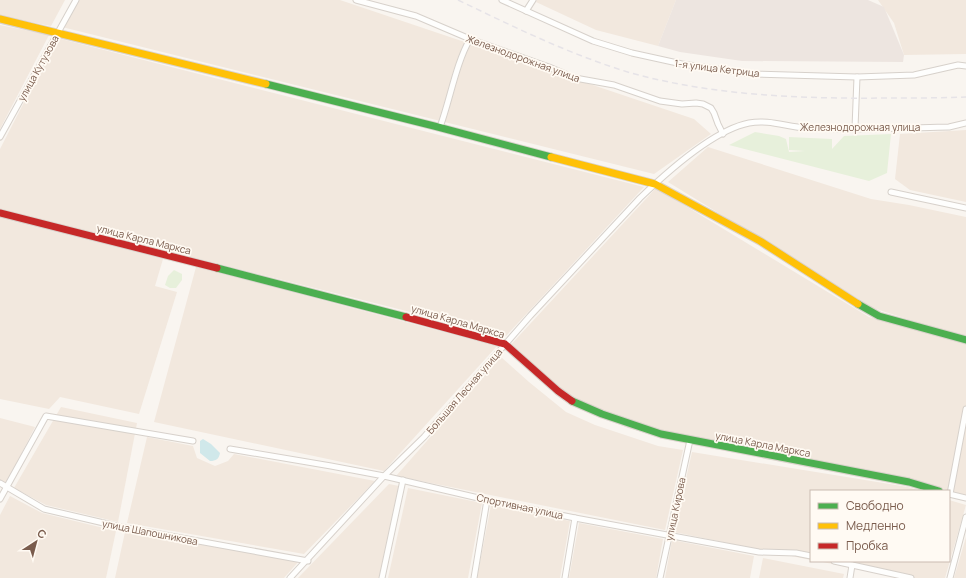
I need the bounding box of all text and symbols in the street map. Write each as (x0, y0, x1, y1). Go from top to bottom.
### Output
street label: Железнодорожная улица (464, 31, 582, 85)
street label: улица Кутузова (14, 33, 62, 103)
street label: 1-я улица Кетрица (674, 56, 760, 80)
street label: Железнодорожная улица (800, 120, 920, 134)
street label: улица Карла Маркса (95, 221, 193, 257)
street label: улица Карла Маркса (410, 301, 506, 341)
street label: Большая Лесная улица (423, 345, 505, 437)
street label: улица Карла Маркса (714, 428, 812, 460)
street label: улица Кирова (661, 476, 689, 542)
street label: Спортивная улица (475, 490, 565, 522)
legend (810, 490, 950, 562)
text: Свободно (846, 497, 904, 514)
street label: улица Шапошникова (101, 516, 199, 548)
text: Медленно (846, 517, 906, 534)
north arrow (16, 522, 56, 562)
text: С (34, 525, 50, 542)
text: Пробка (846, 537, 888, 554)

